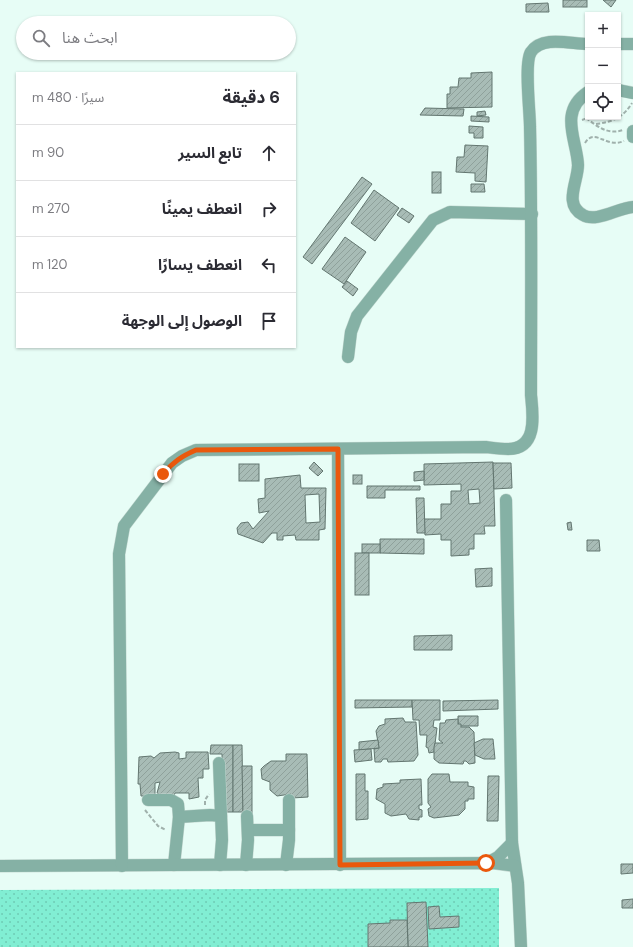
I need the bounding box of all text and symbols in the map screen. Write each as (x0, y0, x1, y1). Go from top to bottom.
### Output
map controls (585, 12, 621, 120)
button: + (585, 12, 621, 48)
search box (16, 16, 296, 60)
icon: search (30, 27, 52, 49)
text: ابحث هنا (62, 28, 118, 48)
button: − (585, 48, 621, 84)
button: locate (585, 84, 621, 120)
text: 6 دقيقة (222, 86, 280, 108)
text: سيرًا · 480 m (32, 89, 104, 106)
icon: ahead (258, 142, 280, 164)
text: تابع السير (178, 143, 242, 163)
text: 90 m (32, 144, 64, 161)
icon: right (258, 198, 280, 220)
text: انعطف يمينًا (162, 199, 242, 219)
text: 270 m (32, 200, 70, 217)
icon: left (258, 254, 280, 276)
text: انعطف يسارًا (158, 255, 242, 275)
text: 120 m (32, 256, 67, 273)
icon: arrive (258, 310, 280, 332)
text: الوصول إلى الوجهة (122, 311, 242, 331)
route end (154, 465, 172, 483)
route start (477, 854, 495, 872)

